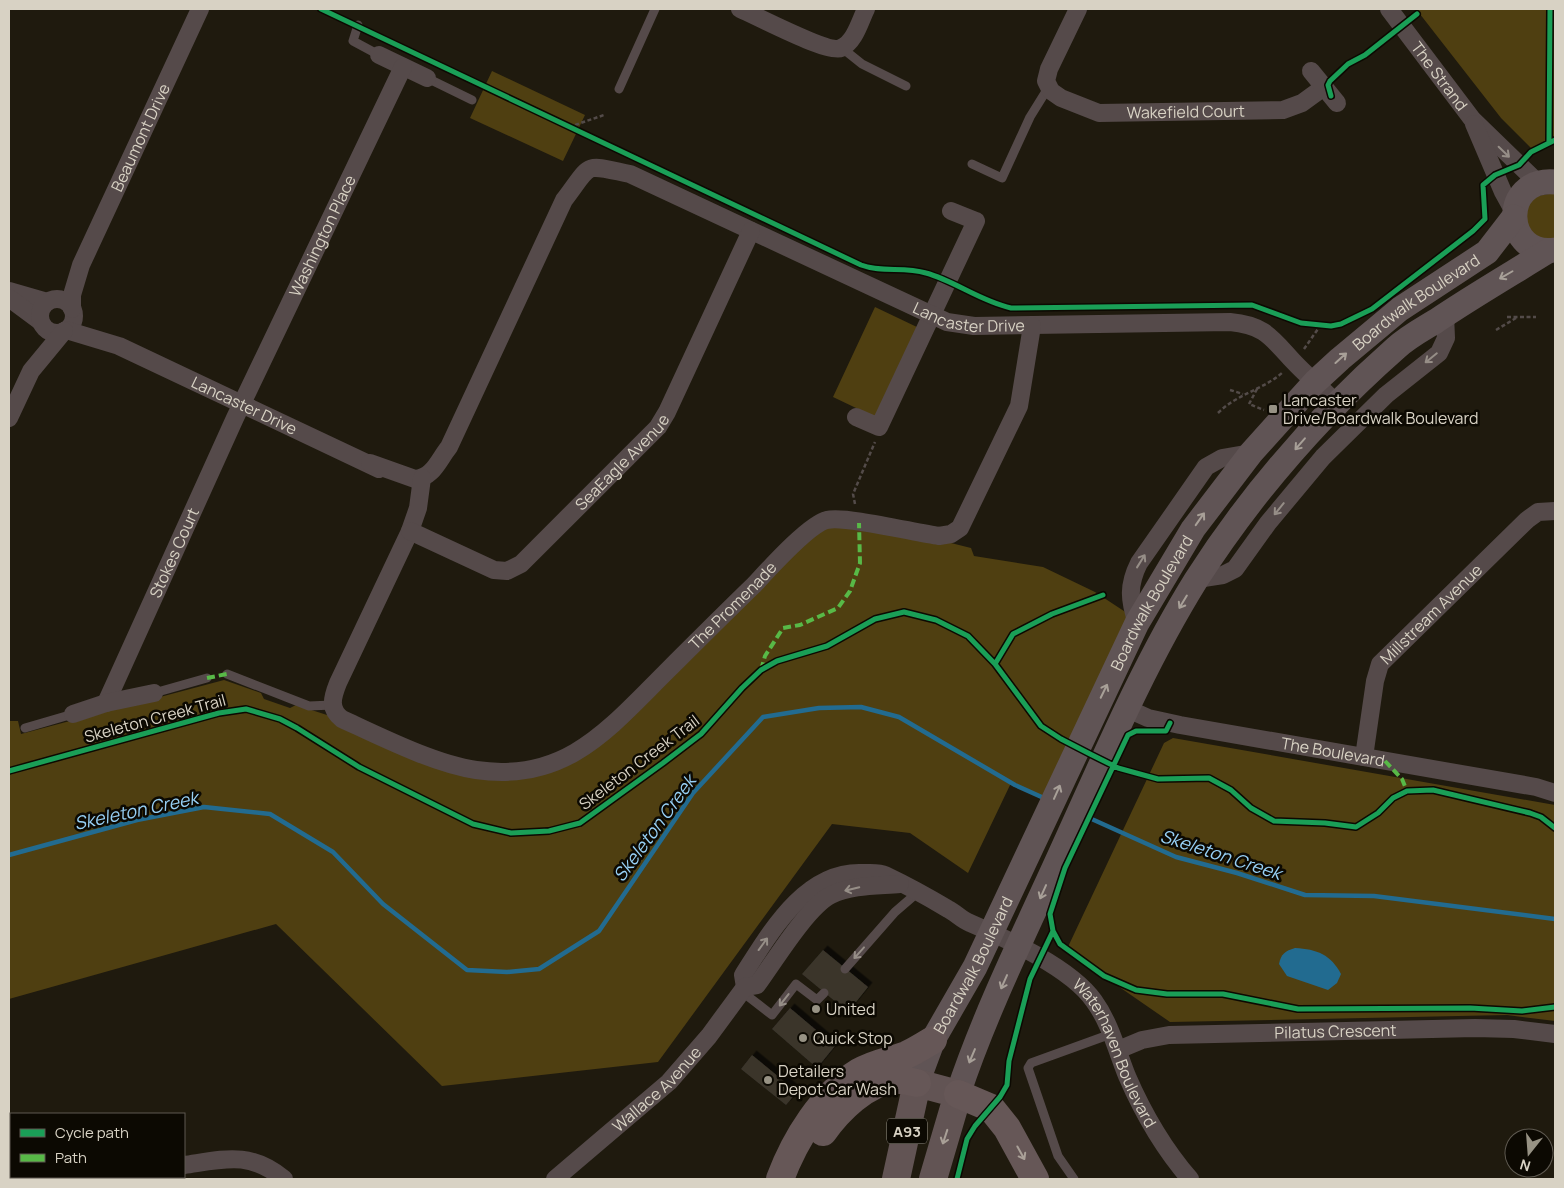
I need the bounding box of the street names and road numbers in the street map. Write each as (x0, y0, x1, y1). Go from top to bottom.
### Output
street label: The Strand (1406, 37, 1473, 115)
street label: Beaumont Drive (106, 80, 175, 195)
street label: Wakefield Court (1126, 100, 1245, 124)
street label: Washington Place (284, 171, 361, 300)
street label: Boardwalk Boulevard (1348, 249, 1484, 355)
street label: Lancaster Drive (909, 297, 1025, 338)
street label: Lancaster Drive (188, 371, 301, 440)
street label: SeaEagle Avenue (570, 410, 674, 515)
street label: Stokes Court (144, 504, 204, 601)
street label: Boardwalk Boulevard (1105, 531, 1198, 674)
street label: The Promenade (684, 557, 781, 654)
street label: Millstream Avenue (1375, 559, 1487, 669)
street label: Skeleton Creek Trail (82, 689, 228, 747)
street label: Skeleton Creek Trail (574, 709, 704, 815)
street label: The Boulevard (1279, 732, 1387, 771)
street label: Boardwalk Boulevard (928, 893, 1018, 1038)
street label: Waterhaven Boulevard (1068, 973, 1162, 1131)
street label: Pilatus Crescent (1274, 1019, 1397, 1044)
street label: Wallace Avenue (607, 1042, 706, 1137)
road number: A93 (887, 1118, 927, 1144)

